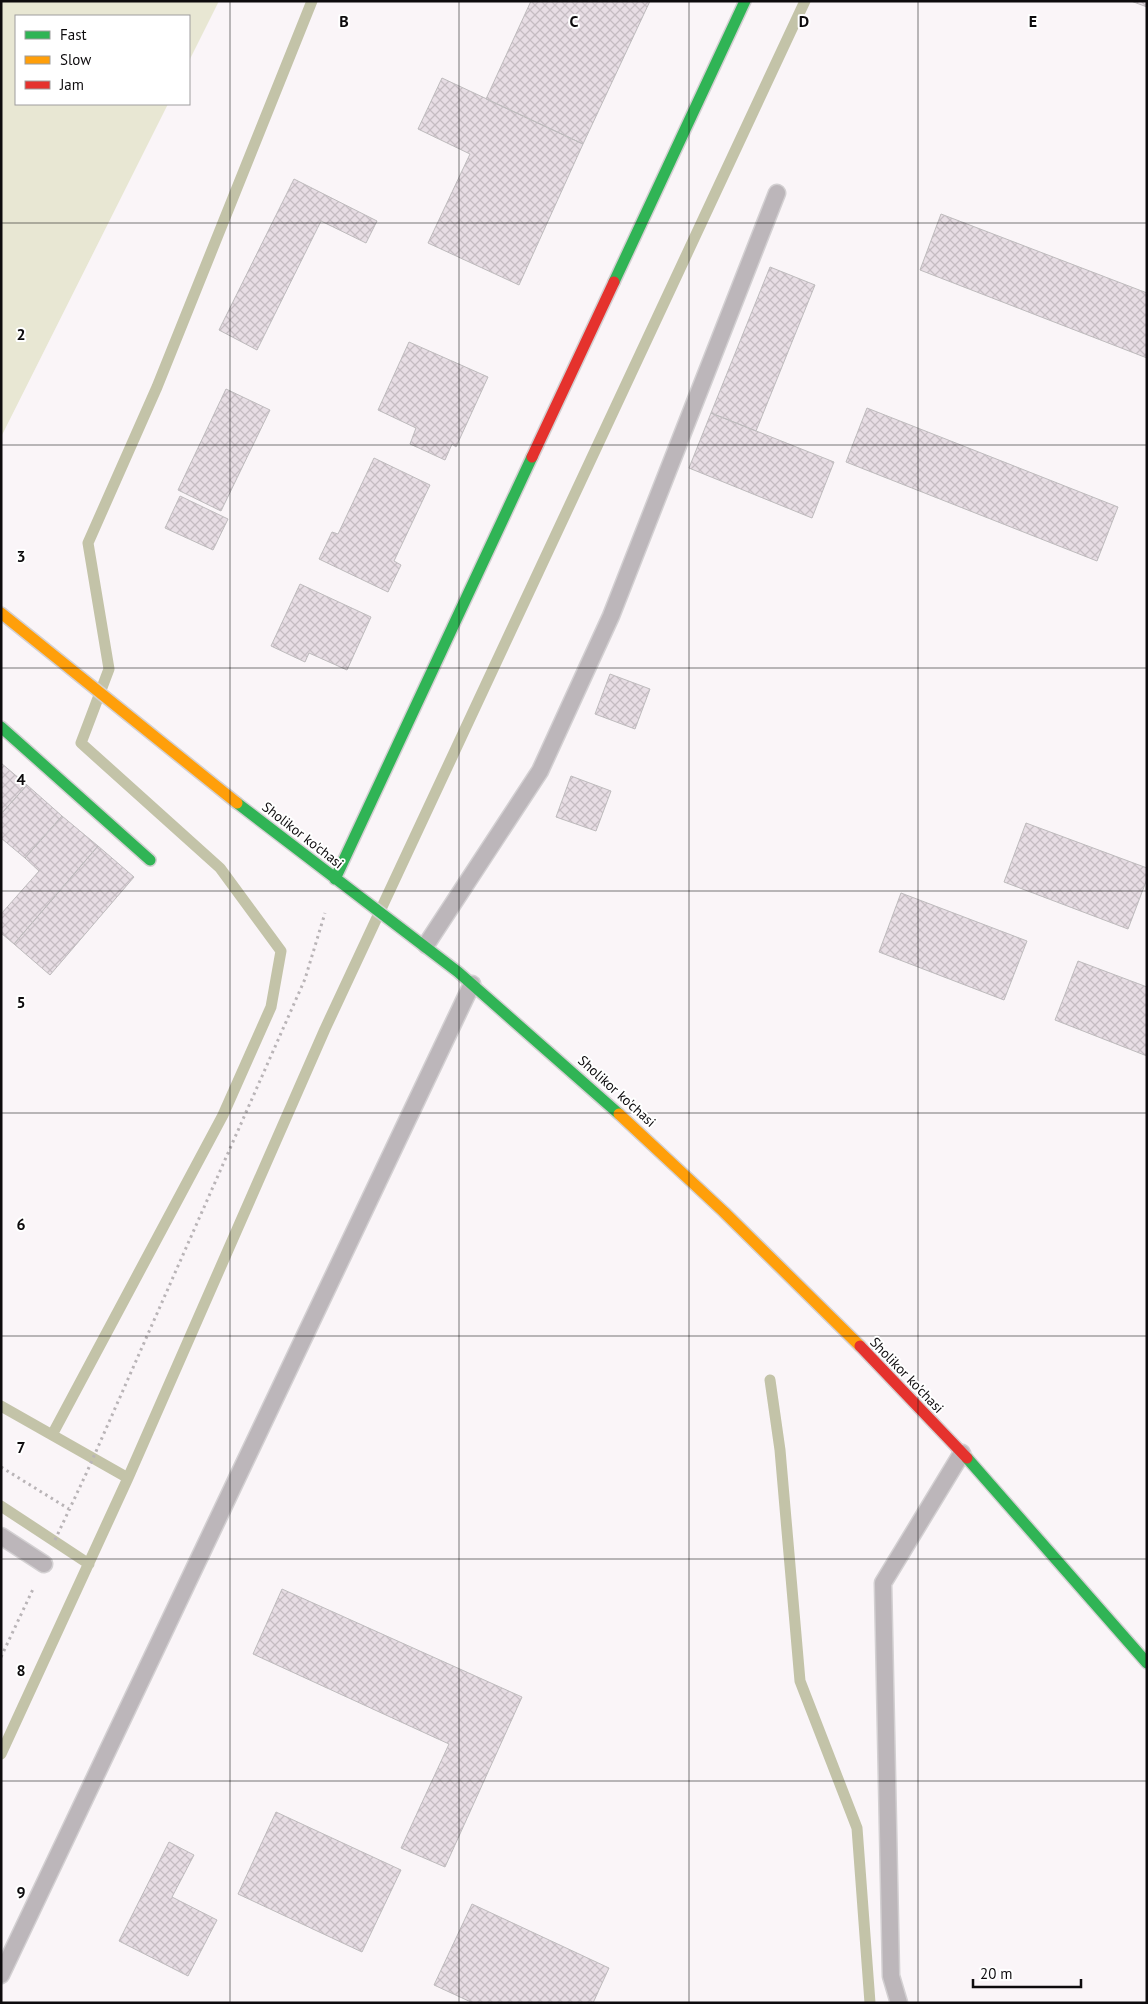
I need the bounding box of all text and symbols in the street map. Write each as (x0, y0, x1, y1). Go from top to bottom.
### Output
text: B (339, 11, 349, 31)
text: C (570, 11, 579, 31)
text: D (799, 11, 809, 31)
text: E (1029, 11, 1037, 31)
legend (15, 15, 190, 105)
text: Fast (60, 25, 87, 44)
text: Slow (60, 50, 91, 69)
text: Jam (59, 75, 84, 94)
text: 2 (16, 324, 26, 344)
text: 3 (16, 546, 26, 566)
text: 4 (16, 769, 26, 789)
street label: Sholikor ko'chasi (259, 798, 347, 872)
text: 5 (16, 992, 26, 1012)
street label: Sholikor ko'chasi (574, 1051, 660, 1131)
text: 6 (16, 1214, 26, 1234)
street label: Sholikor ko'chasi (866, 1333, 948, 1417)
text: 7 (16, 1437, 26, 1457)
text: 8 (16, 1660, 26, 1680)
text: 9 (16, 1882, 26, 1902)
scale bar (973, 1956, 1080, 1988)
text: 20 m (980, 1964, 1013, 1983)

